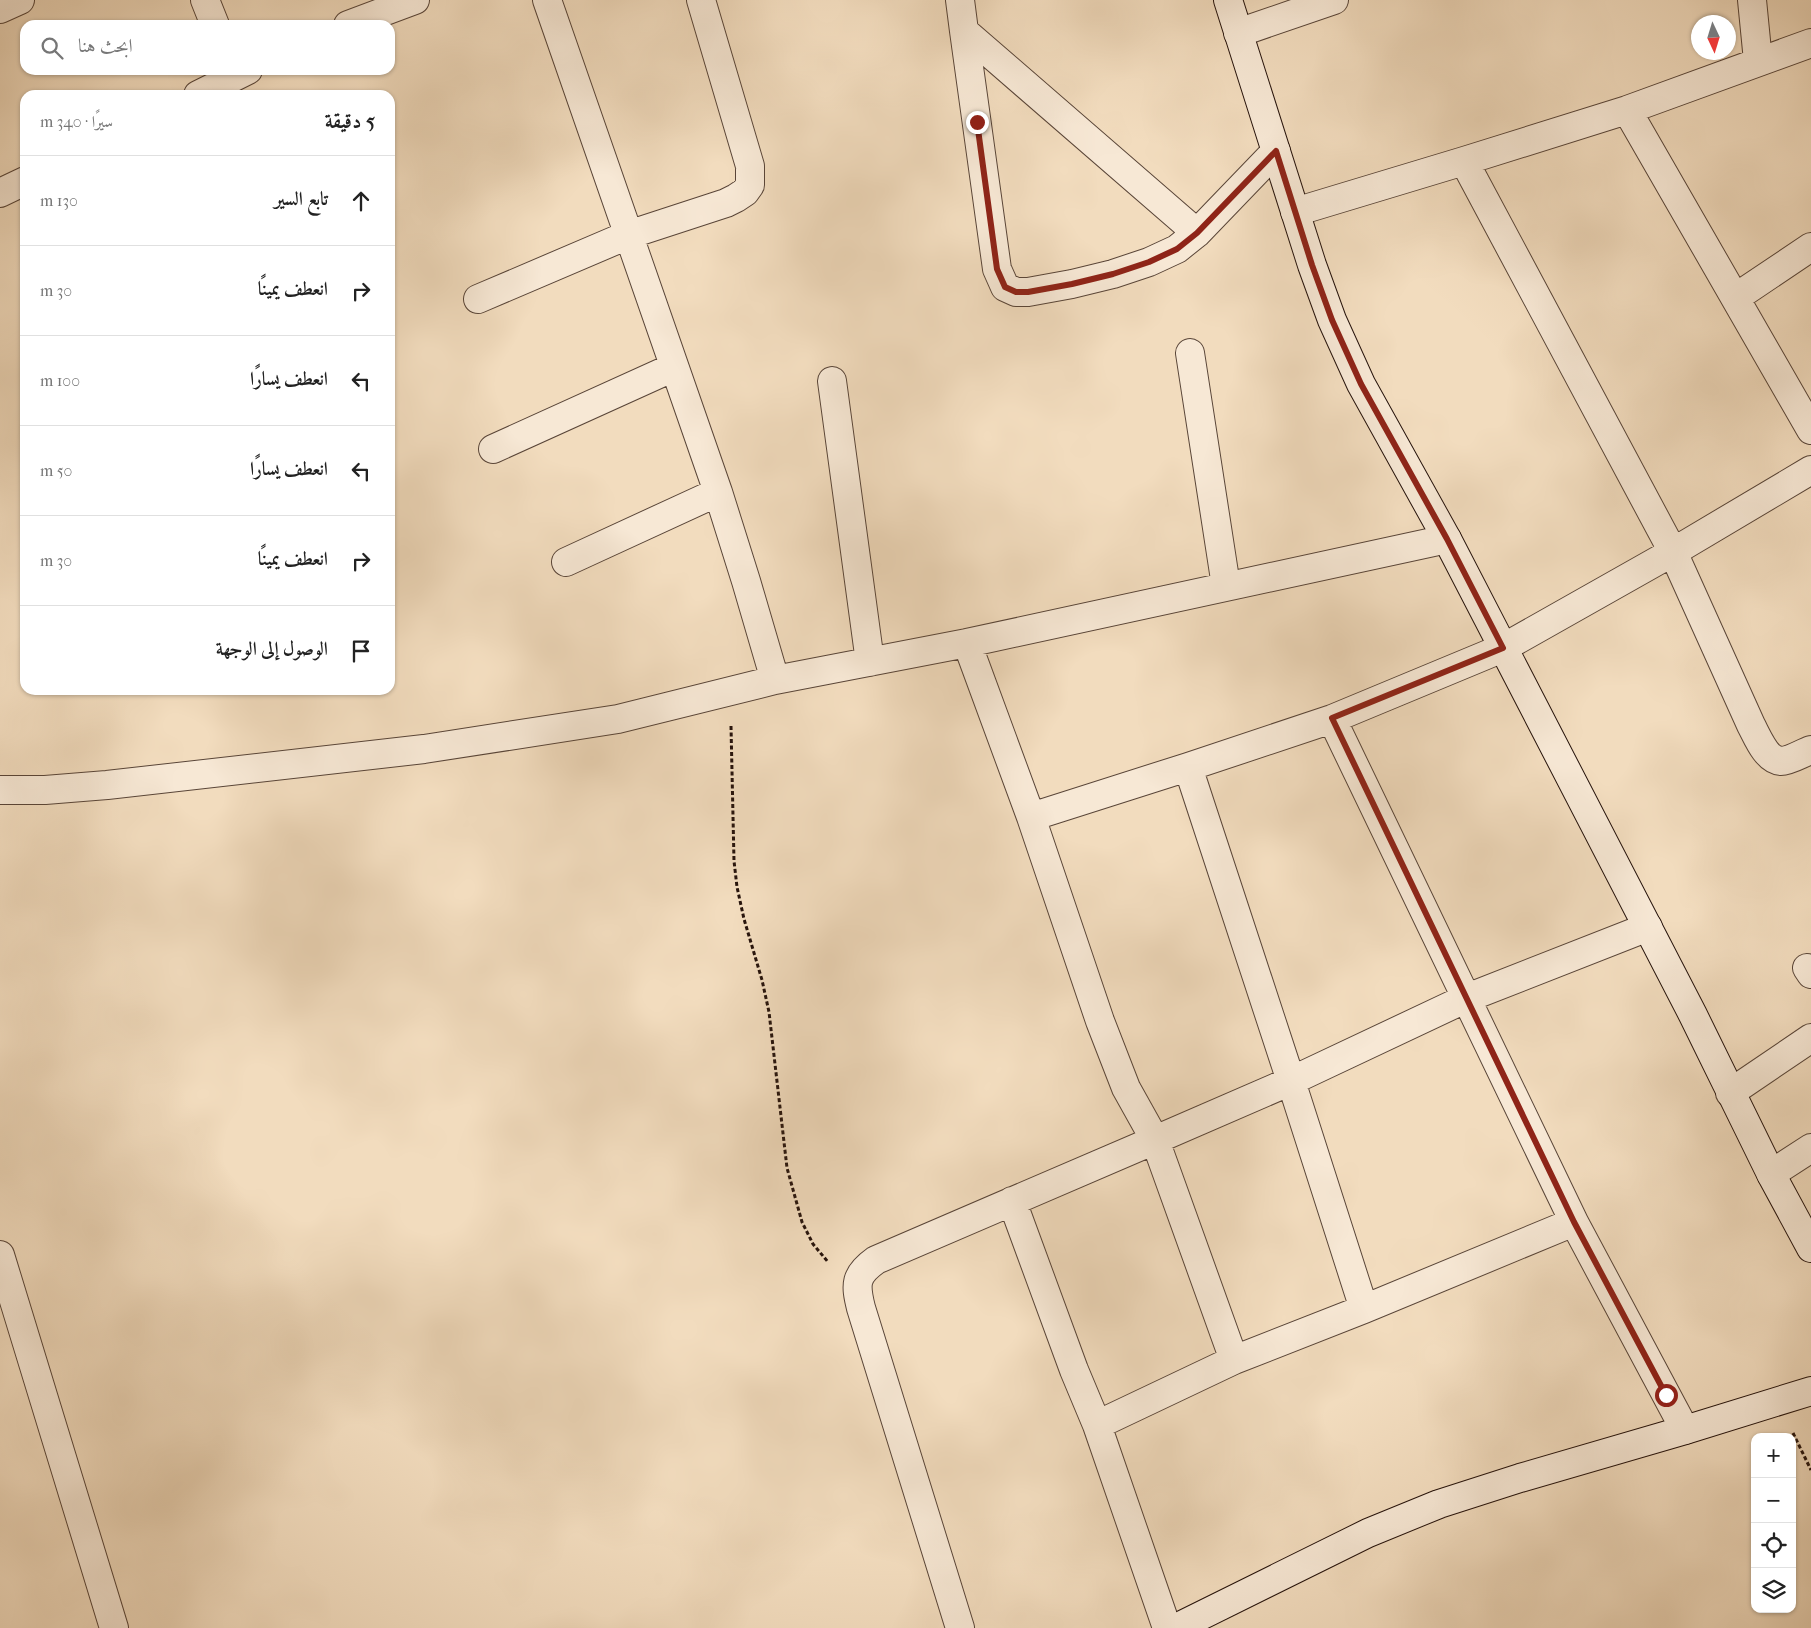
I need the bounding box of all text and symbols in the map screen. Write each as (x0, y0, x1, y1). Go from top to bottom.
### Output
north arrow (1691, 15, 1736, 60)
search box (20, 20, 395, 75)
icon: search (38, 34, 66, 62)
text: ابحث هنا (78, 35, 133, 57)
text: 5 دقيقة (325, 109, 375, 133)
route end (966, 111, 989, 134)
text: سيرًا · 340 m (40, 112, 113, 131)
icon: ahead (347, 187, 375, 215)
text: تابع السير (274, 188, 328, 210)
text: 130 m (40, 191, 78, 210)
icon: right (347, 277, 375, 305)
text: انعطف يمينًا (258, 278, 328, 300)
text: 30 m (40, 281, 72, 300)
icon: left (347, 367, 375, 395)
text: انعطف يسارًا (250, 368, 328, 390)
text: 100 m (40, 371, 80, 390)
icon: left (347, 457, 375, 485)
text: انعطف يسارًا (250, 458, 328, 480)
text: 50 m (40, 461, 72, 480)
icon: right (347, 547, 375, 575)
text: انعطف يمينًا (258, 548, 328, 570)
text: 30 m (40, 551, 72, 570)
icon: arrive (347, 637, 375, 665)
text: الوصول إلى الوجهة (216, 638, 328, 660)
route start (1655, 1384, 1678, 1407)
map controls (1751, 1433, 1796, 1613)
button: + (1751, 1433, 1796, 1478)
button: − (1751, 1478, 1796, 1523)
button: locate (1751, 1523, 1796, 1568)
button: layers (1751, 1568, 1796, 1613)

